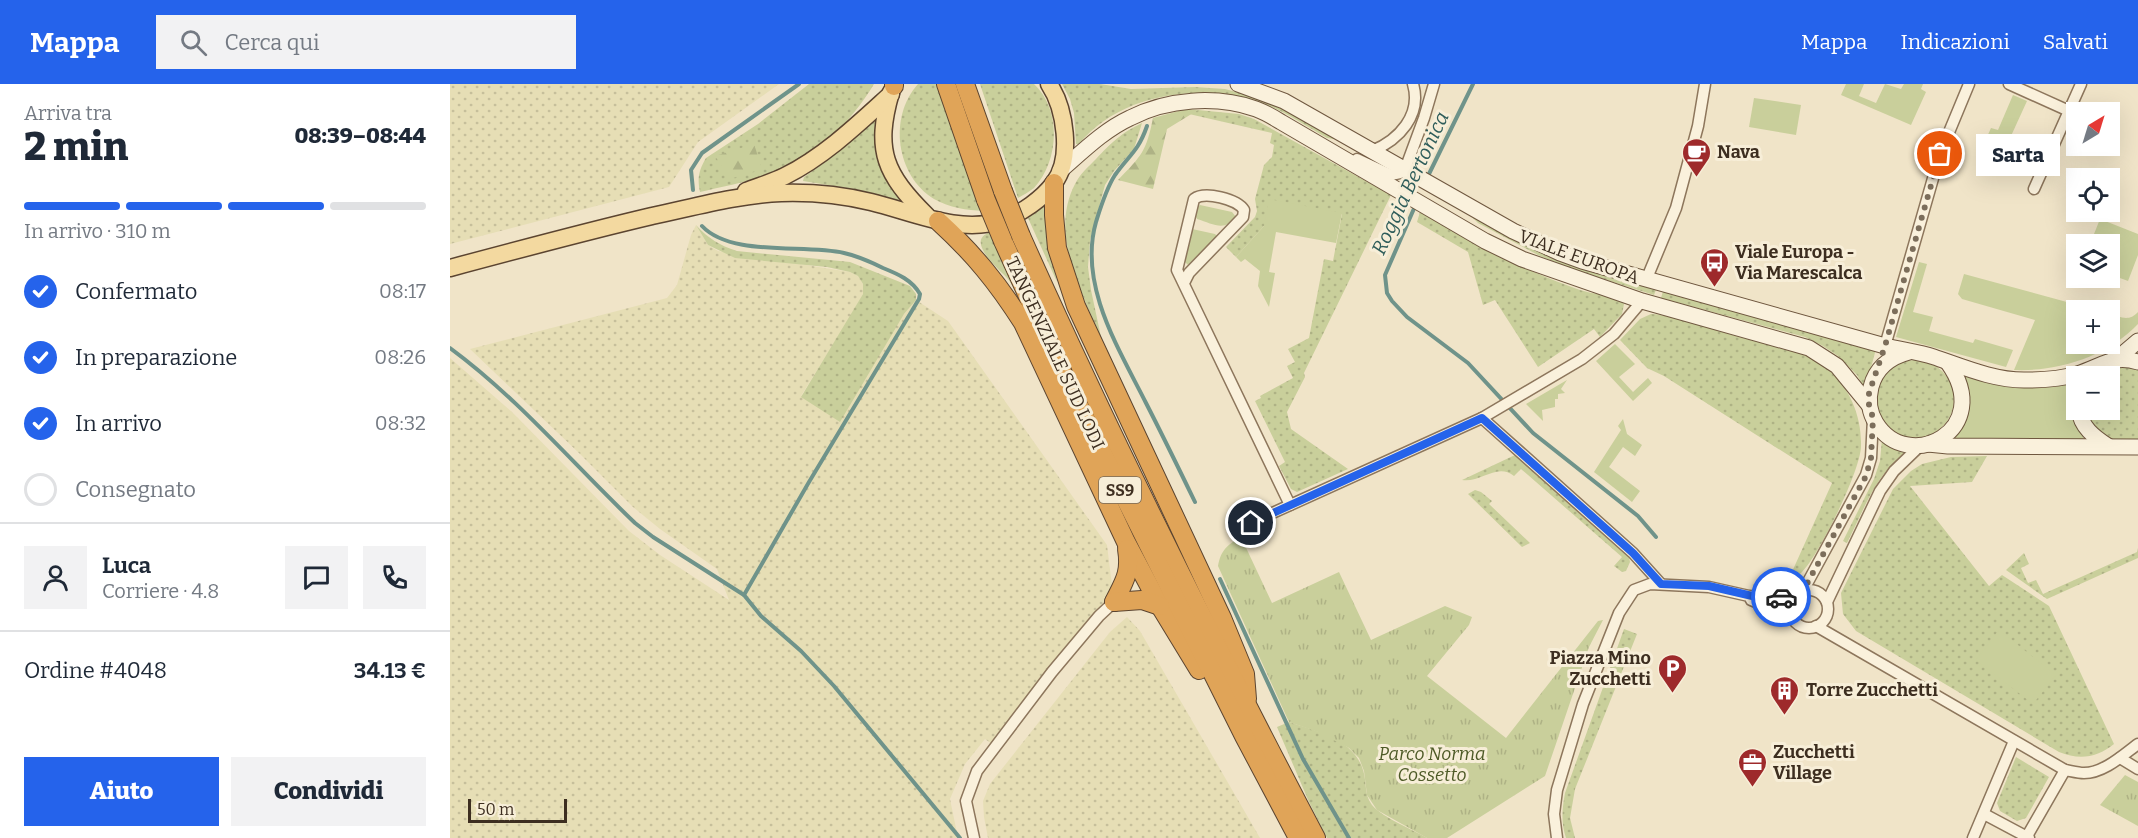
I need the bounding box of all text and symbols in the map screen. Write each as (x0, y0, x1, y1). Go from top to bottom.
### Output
search box (156, 15, 576, 69)
text: Mappa (30, 26, 120, 59)
icon: search (177, 26, 210, 59)
text: Cerca qui (225, 29, 320, 56)
text: Mappa (1801, 29, 1867, 55)
text: Indicazioni (1900, 29, 2010, 55)
text: Salvati (2043, 29, 2108, 55)
text: Arriva tra (24, 101, 112, 125)
north arrow (2066, 102, 2120, 156)
map controls (2066, 102, 2120, 420)
water label: Roggia Bertonica (1366, 108, 1454, 258)
text: 08:39–08:44 (294, 122, 426, 149)
text: 2 min (24, 124, 128, 170)
pin (1914, 128, 1965, 179)
callout: Sarta (1976, 133, 2060, 175)
cafe icon: Nava (1680, 136, 1712, 178)
icon: bag (1923, 137, 1956, 170)
place label: Nava (1717, 141, 1760, 163)
text: Sarta (1992, 143, 2044, 167)
button: locate (2066, 168, 2120, 222)
text: In arrivo · 310 m (24, 219, 171, 243)
street label: VIALE EUROPA (1516, 225, 1643, 289)
button: layers (2066, 234, 2120, 288)
place label: Viale Europa - Via Marescalca (1735, 241, 1862, 284)
bus stop icon: Viale Europa - Via Marescalca (1698, 246, 1730, 288)
street label: TANGENZIALE SUD LODI (1001, 253, 1109, 453)
icon: check (24, 275, 57, 308)
text: Confermato (75, 278, 197, 305)
text: 08:17 (379, 279, 426, 303)
button: + (2066, 300, 2120, 354)
icon: check (24, 341, 57, 374)
text: In preparazione (75, 344, 237, 371)
text: 08:26 (374, 345, 426, 369)
button: − (2066, 366, 2120, 420)
icon: check (24, 407, 57, 440)
text: In arrivo (75, 410, 162, 437)
text: 08:32 (375, 411, 426, 435)
text: Consegnato (75, 476, 196, 503)
road number: SS9 (1099, 477, 1141, 503)
pin (1225, 497, 1276, 548)
icon: home (1234, 506, 1267, 539)
button: person (24, 546, 87, 609)
button: chat (285, 546, 348, 609)
button: phone (363, 546, 426, 609)
text: Luca (102, 552, 151, 579)
courier (1751, 567, 1811, 627)
text: Corriere · 4.8 (102, 579, 219, 603)
icon: car (1765, 581, 1798, 614)
place label: Piazza Mino Zucchetti (1550, 647, 1651, 690)
parking icon: Piazza Mino Zucchetti (1656, 652, 1688, 694)
text: Ordine #4048 (24, 657, 167, 684)
text: 34.13 € (354, 657, 426, 684)
building icon: Torre Zucchetti (1769, 674, 1801, 716)
place label: Torre Zucchetti (1806, 679, 1938, 701)
place label: Zucchetti Village (1773, 741, 1855, 784)
park label: Parco Norma Cossetto (1378, 743, 1486, 786)
office icon: Zucchetti Village (1736, 746, 1768, 788)
button: Aiuto (24, 757, 219, 826)
button: Condividi (231, 757, 426, 826)
scale bar (468, 796, 567, 824)
text: 50 m (477, 800, 514, 819)

